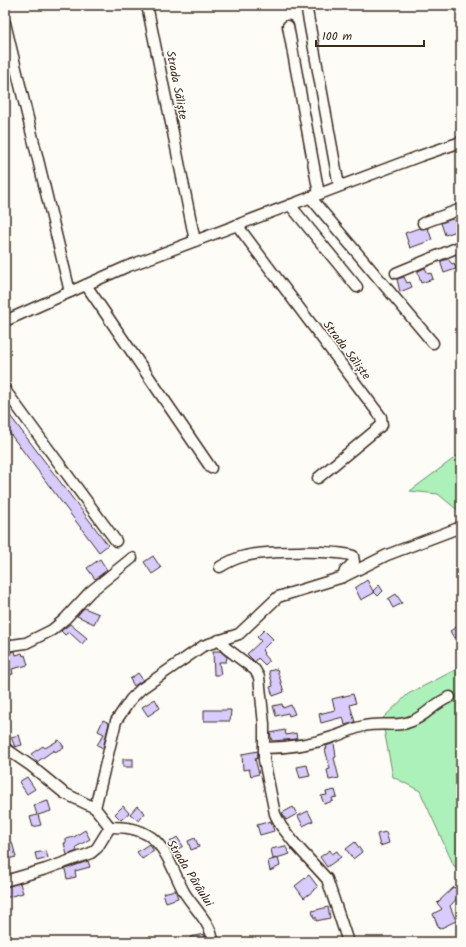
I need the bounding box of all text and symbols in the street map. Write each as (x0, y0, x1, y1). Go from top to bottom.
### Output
scale bar (316, 22, 424, 48)
text: 100 m (322, 27, 353, 46)
street label: Strada Săliște (161, 49, 193, 122)
street label: Strada Săliște (318, 317, 376, 384)
street label: Strada Pârâului (161, 836, 218, 912)

